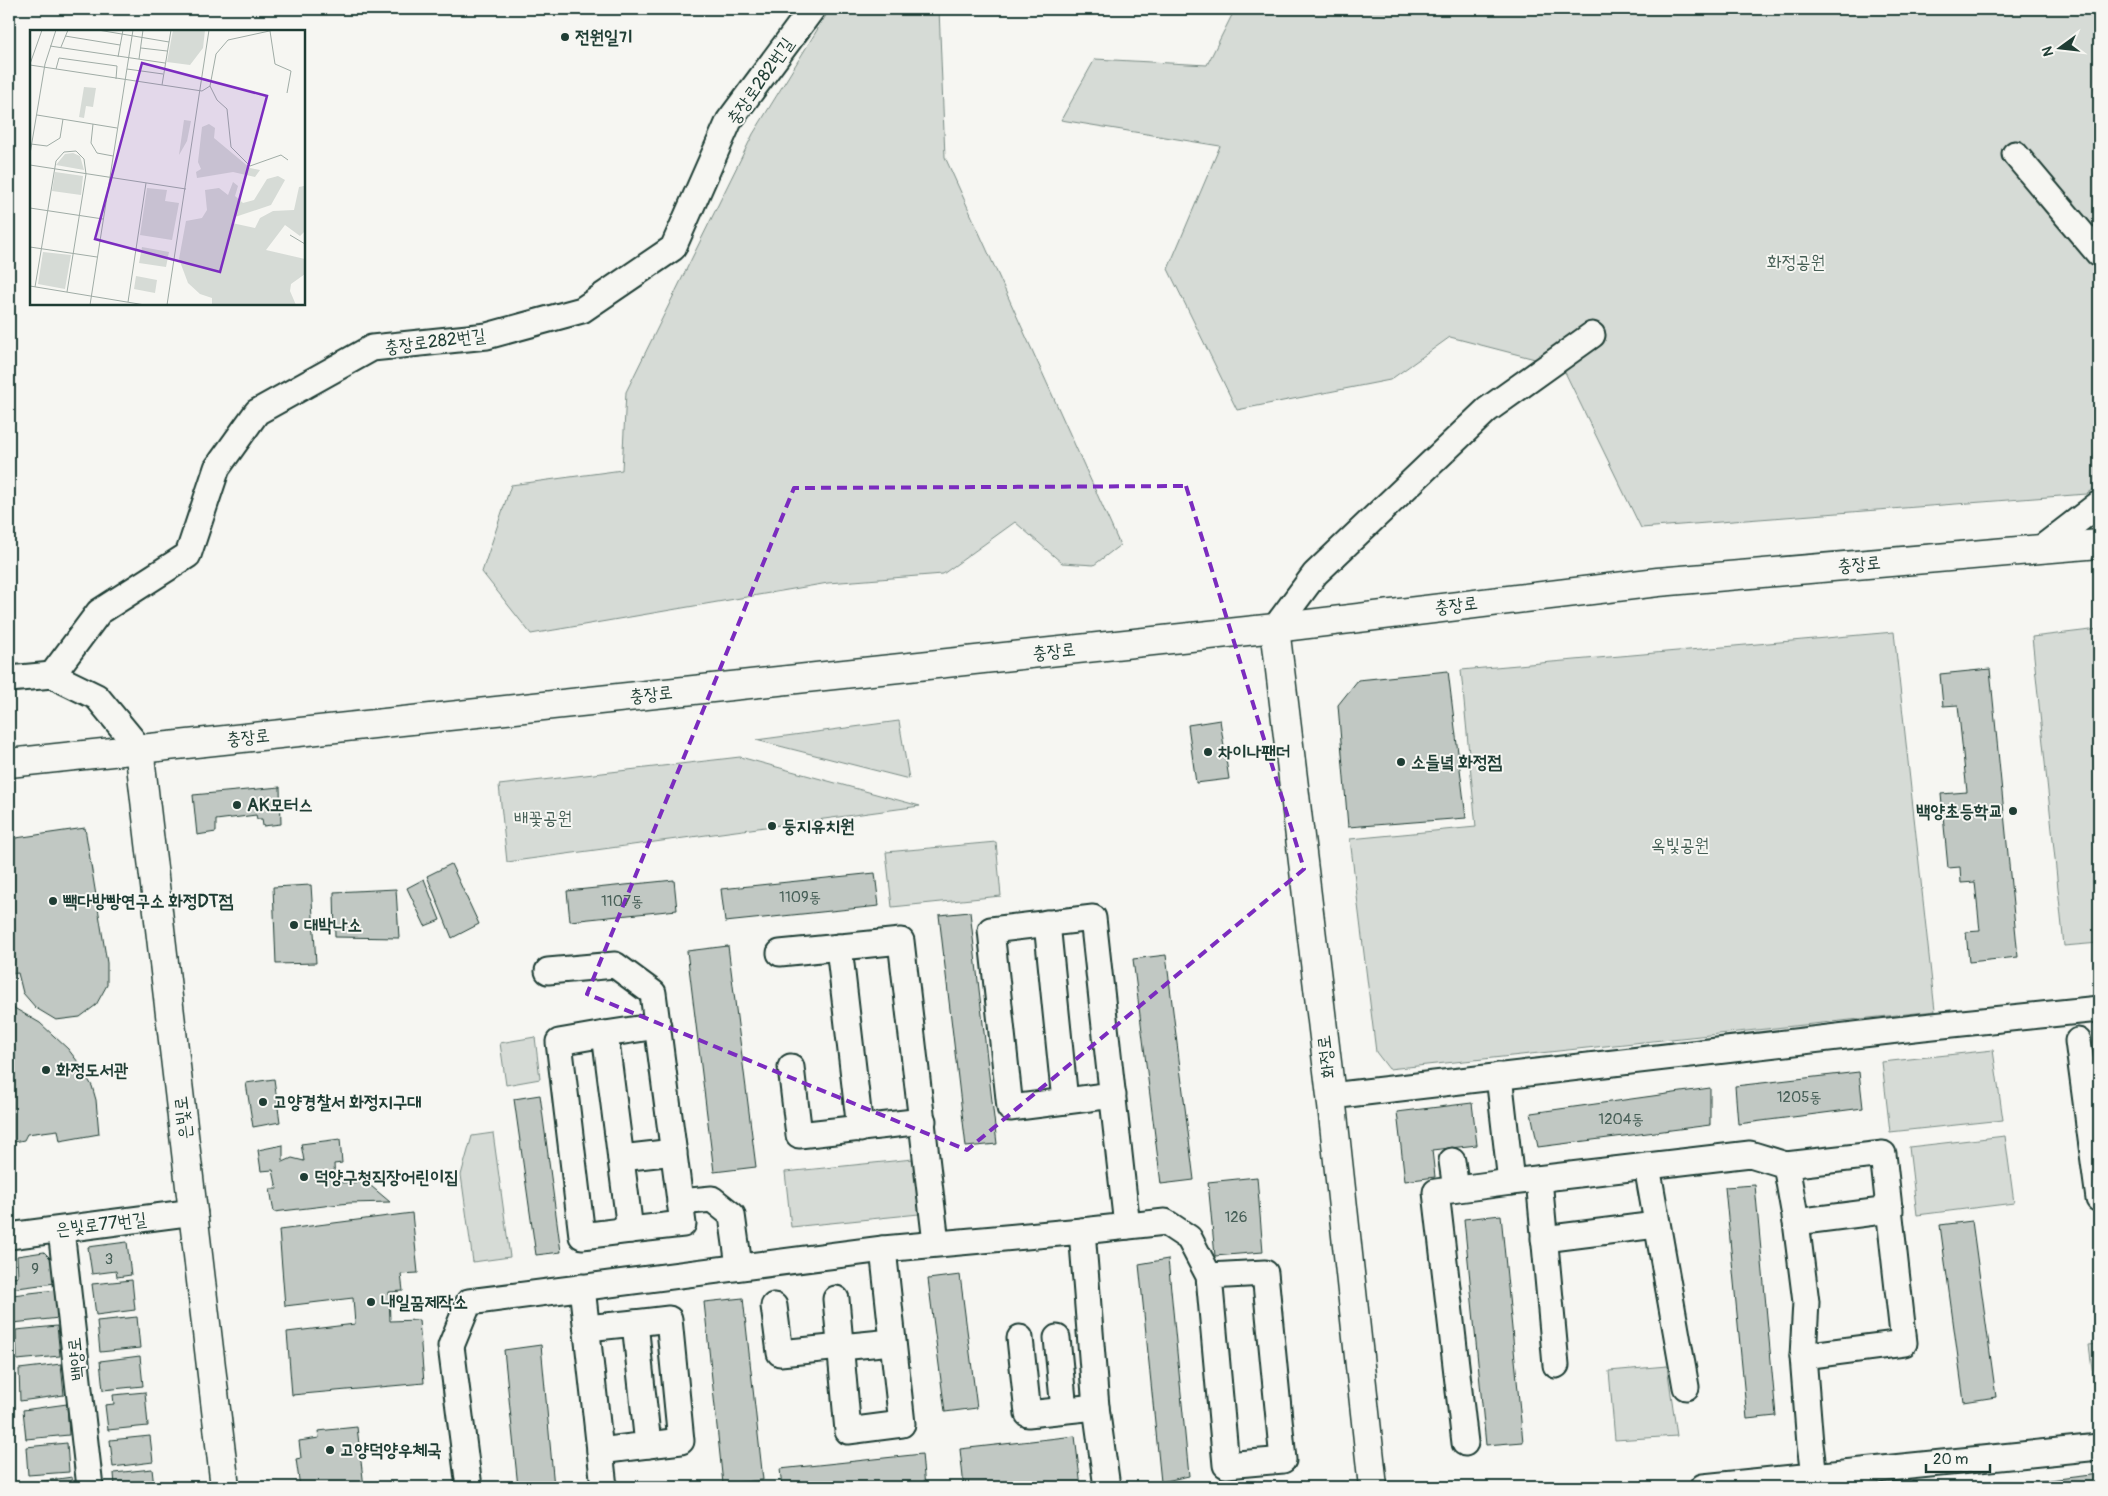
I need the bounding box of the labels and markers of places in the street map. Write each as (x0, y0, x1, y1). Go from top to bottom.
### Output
place label: 전원일기 (575, 26, 633, 49)
marker: 전원일기 (559, 31, 571, 43)
place label: 차이나팬더 (1218, 741, 1290, 764)
marker: 차이나팬더 (1202, 746, 1214, 758)
place label: 소들녘 화정점 (1411, 751, 1502, 774)
marker: 소들녘 화정점 (1395, 756, 1407, 768)
place label: AK모터스 (247, 794, 313, 817)
marker: AK모터스 (231, 799, 243, 811)
place label: 백양초등학교 (1916, 800, 2003, 823)
marker: 백양초등학교 (2007, 805, 2019, 817)
place label: 둥지유치원 (782, 815, 854, 838)
marker: 둥지유치원 (766, 820, 778, 832)
place label: 빽다방빵연구소 화정DT점 (62, 890, 234, 913)
marker: 빽다방빵연구소 화정DT점 (47, 895, 59, 907)
place label: 대박나소 (304, 914, 362, 937)
marker: 대박나소 (288, 919, 300, 931)
place label: 화정도서관 (56, 1059, 129, 1082)
marker: 화정도서관 (40, 1064, 52, 1076)
place label: 고양경찰서 화정지구대 (273, 1091, 422, 1114)
marker: 고양경찰서 화정지구대 (257, 1096, 269, 1108)
place label: 덕양구청직장어린이집 (314, 1166, 459, 1189)
marker: 덕양구청직장어린이집 (298, 1171, 310, 1183)
place label: 내일꿈제작소 (381, 1291, 468, 1314)
marker: 내일꿈제작소 (365, 1296, 377, 1308)
place label: 고양덕양우체국 (340, 1439, 441, 1462)
marker: 고양덕양우체국 (324, 1444, 336, 1456)

